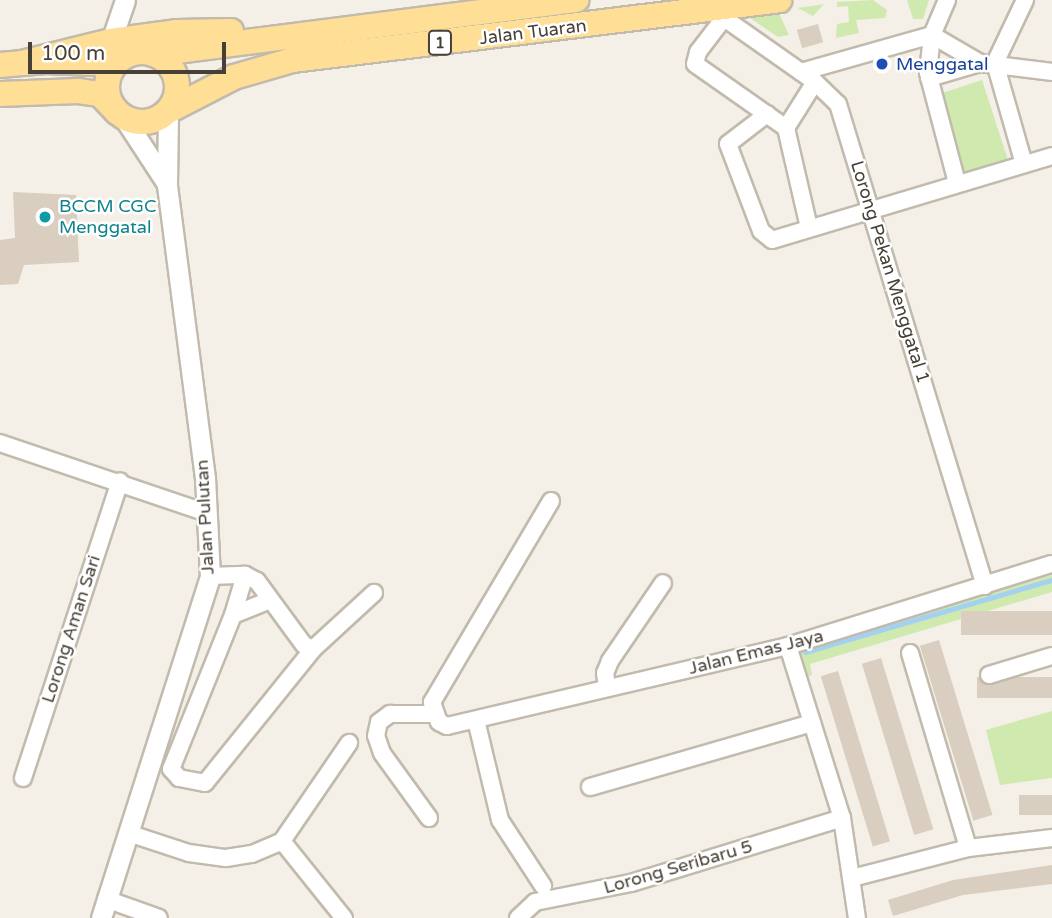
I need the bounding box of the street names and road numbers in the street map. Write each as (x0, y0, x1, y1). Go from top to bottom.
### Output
street label: Jalan Tuaran (478, 15, 588, 49)
road number: 1 (428, 31, 452, 56)
street label: Lorong Pekan Menggatal 1 (846, 158, 934, 386)
street label: Jalan Pulutan (191, 459, 219, 575)
street label: Lorong Aman Sari (37, 552, 105, 706)
street label: Jalan Emas Jaya (686, 625, 826, 679)
street label: Lorong Seribaru 5 (601, 835, 755, 899)

